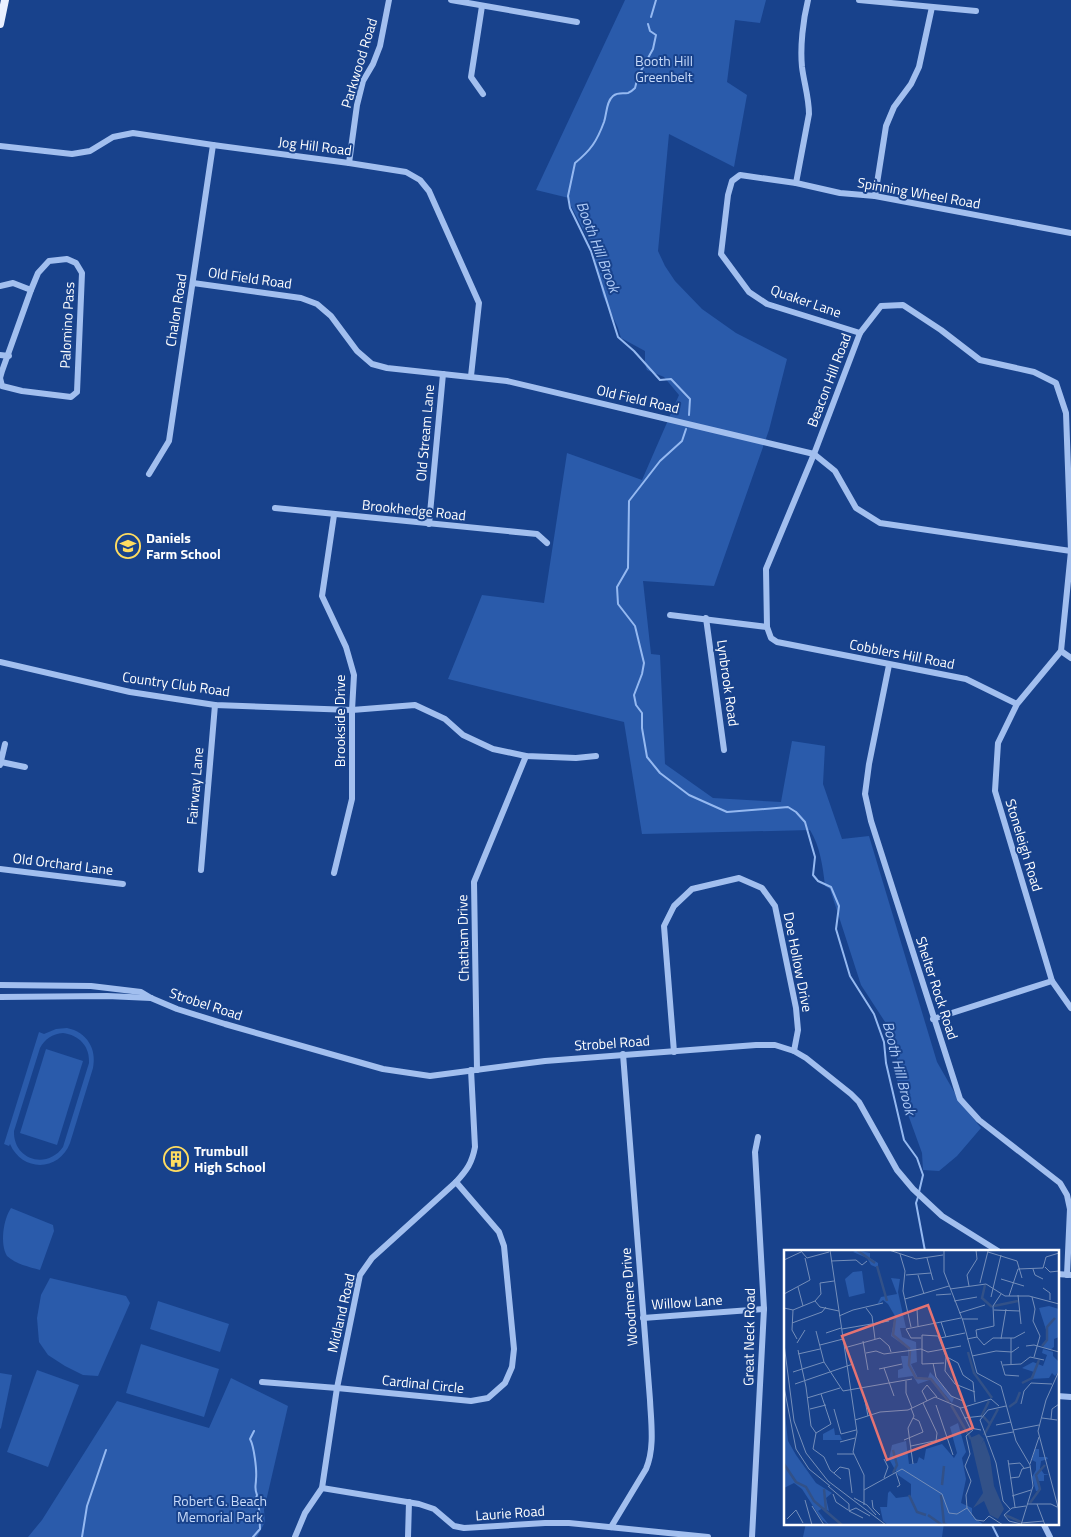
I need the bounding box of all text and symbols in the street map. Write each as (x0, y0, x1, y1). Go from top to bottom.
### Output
street label: Parkwood Road (335, 15, 382, 110)
park label: Booth Hill Greenbelt (635, 50, 693, 87)
street label: Jog Hill Road (277, 131, 353, 160)
street label: Spinning Wheel Road (856, 171, 982, 214)
water label: Booth Hill Brook (571, 198, 627, 298)
street label: Old Field Road (207, 261, 293, 294)
street label: Chalon Road (159, 272, 192, 348)
street label: Quaker Lane (768, 279, 844, 322)
street label: Palomino Pass (54, 281, 79, 369)
street label: Beacon Hill Road (801, 330, 856, 430)
street label: Old Field Road (595, 379, 682, 418)
street label: Old Stream Lane (410, 384, 439, 482)
street label: Brookhedge Road (361, 494, 467, 525)
place label: Daniels Farm School (146, 527, 221, 564)
school or university icon: Daniels Farm School (115, 533, 141, 559)
street label: Cobblers Hill Road (848, 633, 956, 674)
street label: Lynbrook Road (712, 638, 745, 728)
street label: Country Club Road (121, 666, 231, 701)
street label: Brookside Drive (329, 675, 350, 767)
street label: Fairway Lane (181, 746, 208, 825)
street label: Stoneleigh Road (1000, 796, 1049, 894)
street label: Old Orchard Lane (12, 847, 114, 880)
street label: Chatham Drive (451, 894, 474, 982)
street label: Doe Hollow Drive (779, 910, 818, 1014)
street label: Shelter Rock Road (911, 934, 964, 1042)
street label: Strobel Road (167, 982, 245, 1025)
water label: Booth Hill Brook (877, 1019, 923, 1119)
street label: Strobel Road (574, 1029, 650, 1056)
place label: Trumbull High School (194, 1140, 266, 1177)
building icon: Trumbull High School (163, 1146, 189, 1172)
street label: Woodmere Drive (615, 1247, 642, 1347)
inset map (784, 1250, 1058, 1524)
street label: Midland Road (321, 1271, 360, 1355)
street label: Great Neck Road (737, 1288, 760, 1386)
street label: Willow Lane (651, 1289, 723, 1314)
street label: Cardinal Circle (381, 1369, 465, 1398)
park label: Robert G. Beach Memorial Park (173, 1490, 267, 1527)
street label: Laurie Road (475, 1500, 545, 1525)

